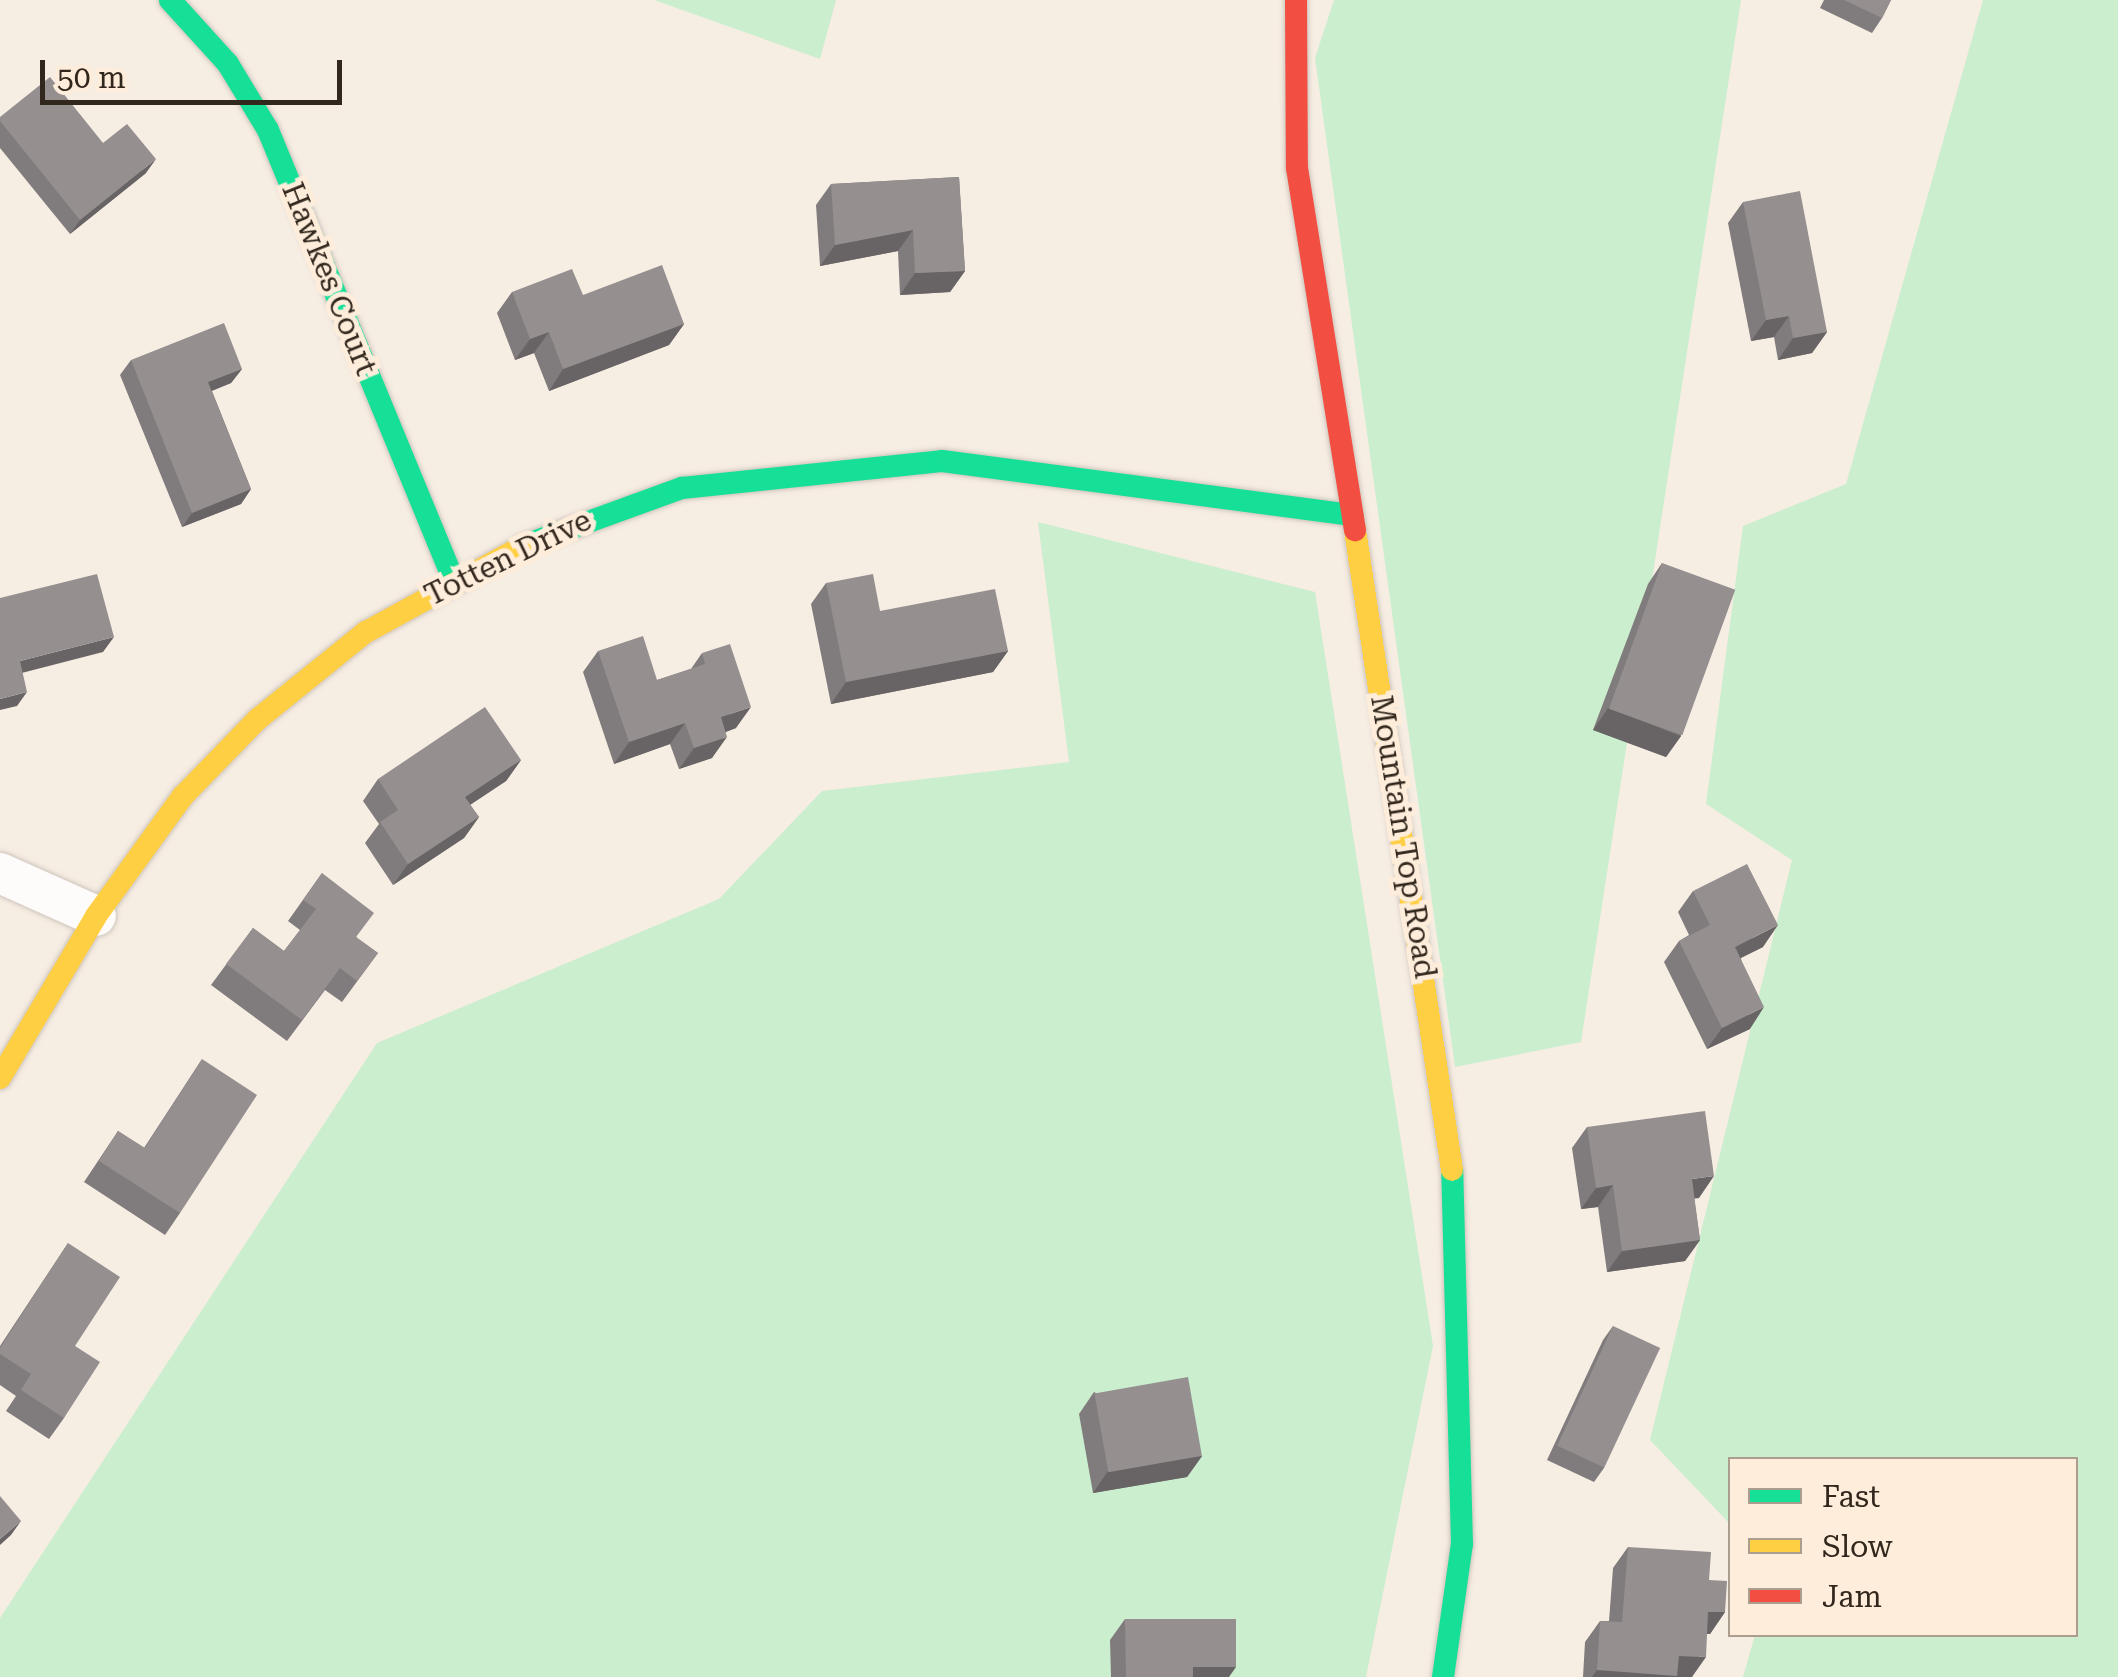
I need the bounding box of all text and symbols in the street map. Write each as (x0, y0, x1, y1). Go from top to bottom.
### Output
scale bar (45, 40, 348, 102)
text: 50 m (57, 60, 126, 95)
street label: Hawkes Court (274, 178, 384, 380)
street label: Totten Drive (419, 502, 597, 614)
street label: Mountain Top Road (1363, 693, 1443, 981)
legend (1728, 1457, 2078, 1637)
text: Fast (1822, 1479, 1880, 1514)
text: Slow (1822, 1529, 1893, 1564)
text: Jam (1822, 1579, 1882, 1614)

